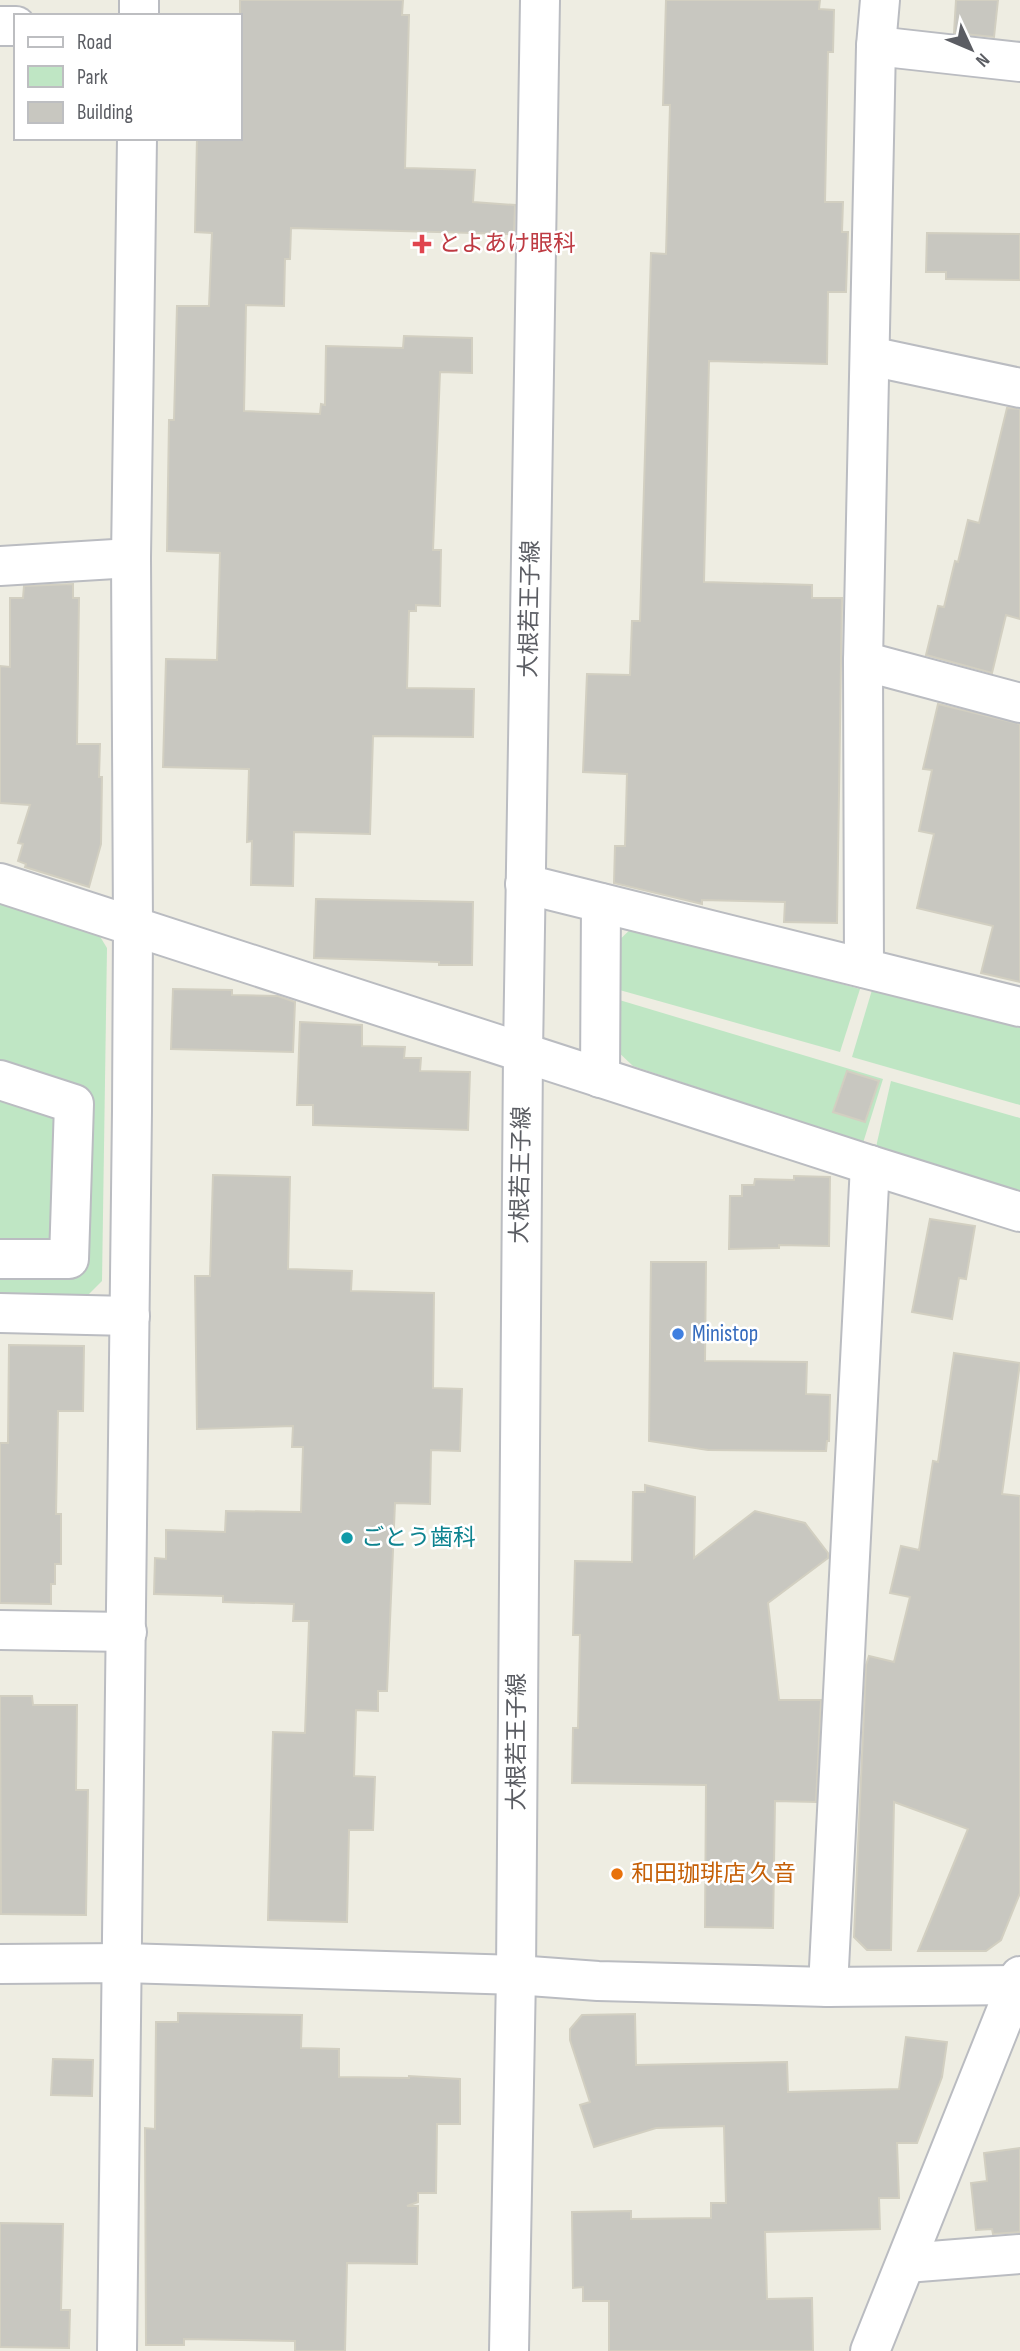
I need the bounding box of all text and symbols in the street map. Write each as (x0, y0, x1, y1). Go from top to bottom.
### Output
legend (14, 14, 242, 140)
north arrow (936, 14, 1006, 84)
text: Road (77, 30, 112, 55)
text: N (970, 48, 994, 71)
text: Park (77, 65, 108, 90)
text: Building (77, 100, 133, 125)
place label: とよあけ眼科 (438, 230, 576, 258)
marker: とよあけ眼科 (412, 234, 432, 254)
street label: 大根若王子線 (515, 540, 545, 678)
street label: 大根若王子線 (506, 1106, 536, 1244)
place label: Ministop (692, 1320, 758, 1348)
marker: Ministop (670, 1326, 686, 1342)
place label: ごとう歯科 (361, 1524, 476, 1552)
marker: ごとう歯科 (339, 1530, 355, 1546)
street label: 大根若王子線 (503, 1673, 531, 1811)
place label: 和田珈琲店 久音 (631, 1860, 796, 1888)
marker: 和田珈琲店 久音 (609, 1866, 625, 1882)

